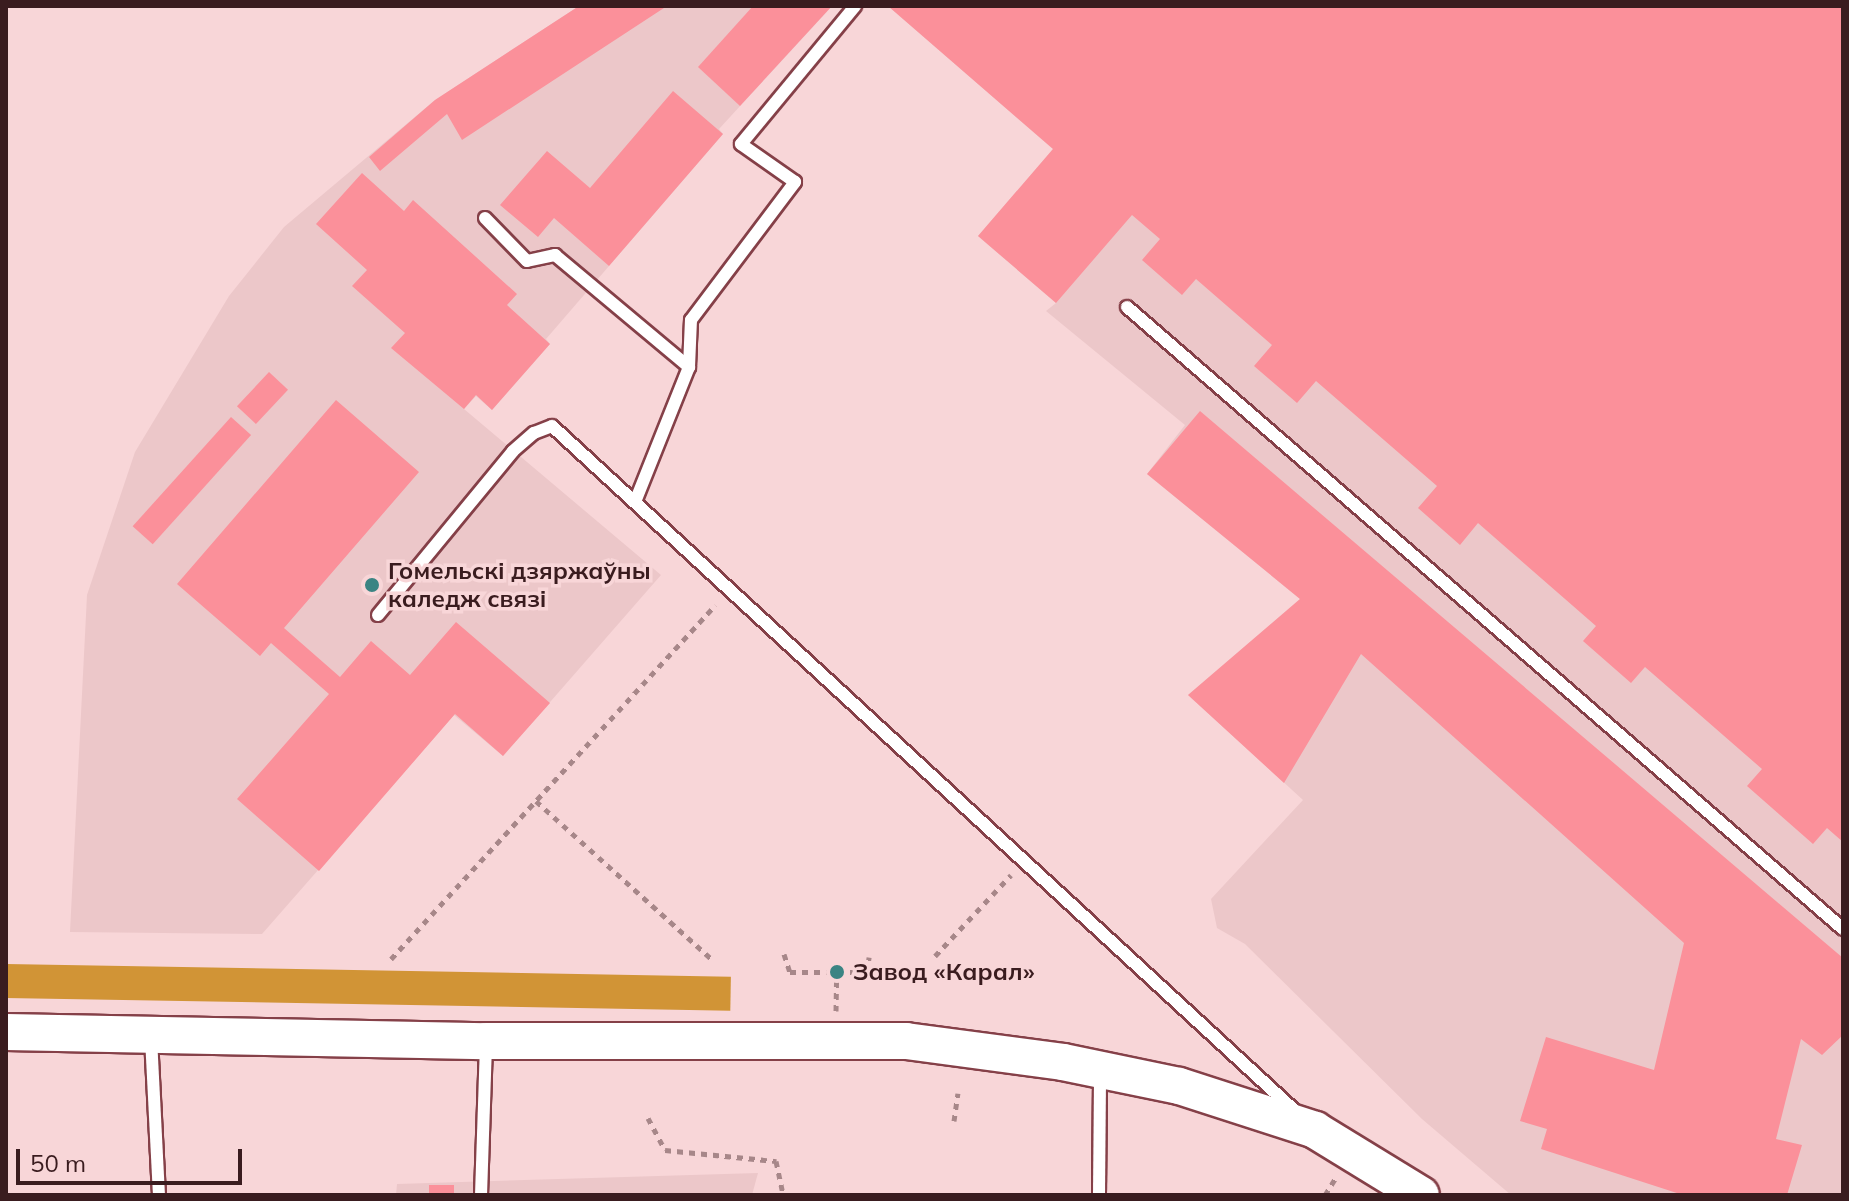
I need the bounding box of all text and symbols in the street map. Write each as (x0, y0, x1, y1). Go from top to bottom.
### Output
place label: Гомельскі дзяржаўны каледж связі (388, 557, 651, 613)
marker: Гомельскі дзяржаўны каледж связі (363, 576, 381, 594)
place label: Завод «Карал» (853, 958, 1035, 986)
marker: Завод «Карал» (828, 963, 846, 981)
scale bar (20, 1133, 246, 1183)
text: 50 m (30, 1148, 86, 1178)

